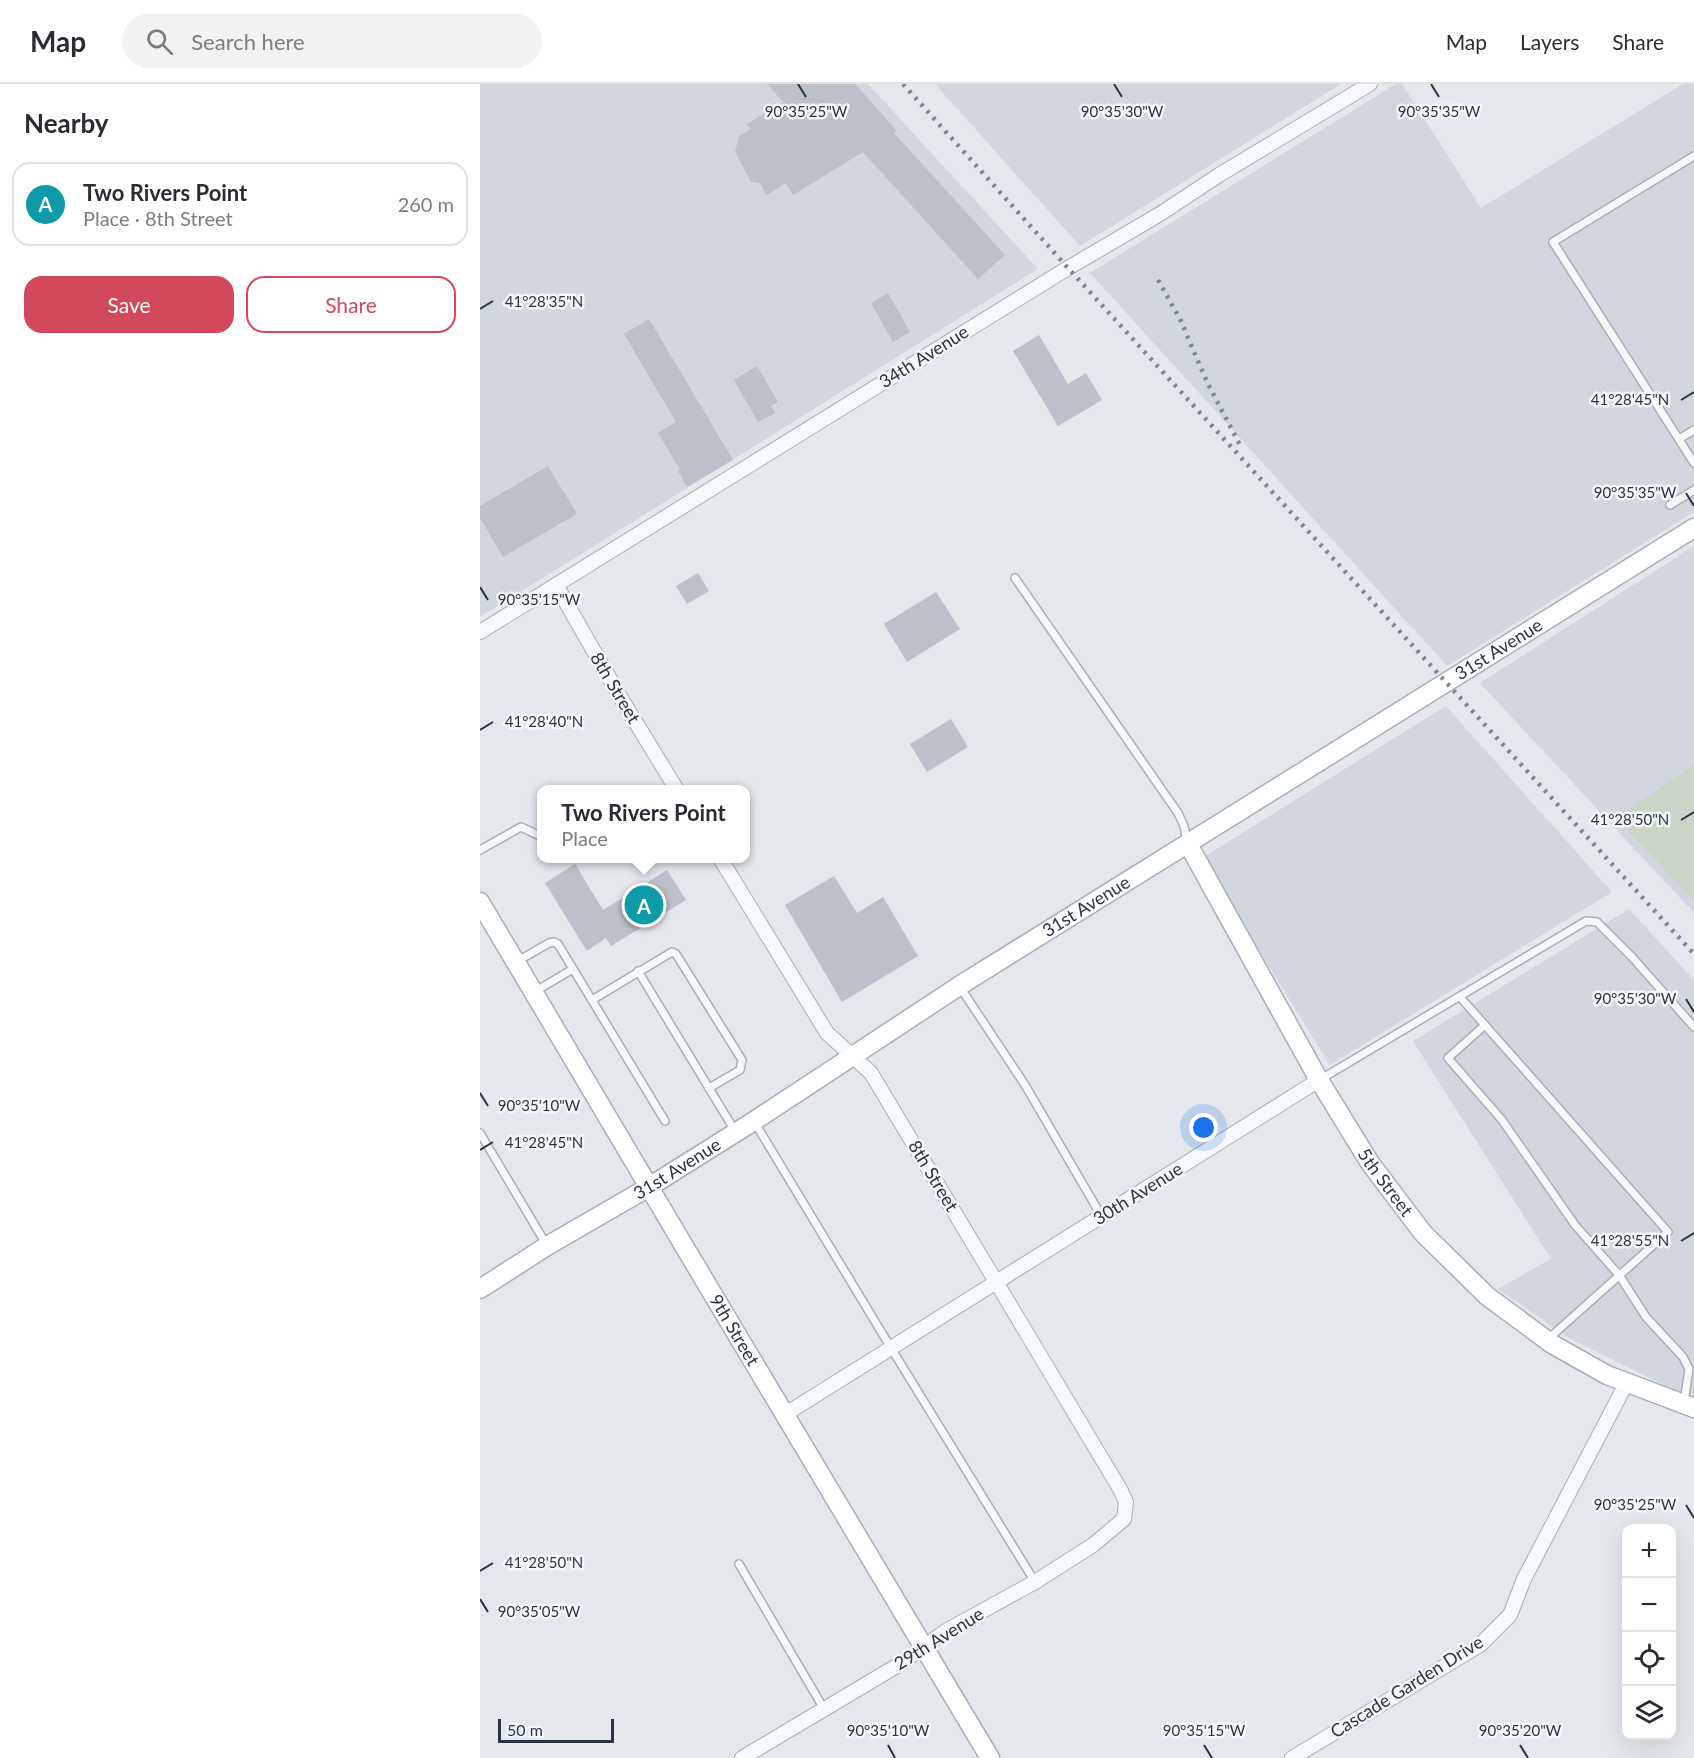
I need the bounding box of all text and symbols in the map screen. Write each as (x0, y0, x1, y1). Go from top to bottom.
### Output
search box (122, 14, 542, 68)
text: Map (30, 24, 86, 58)
icon: search (143, 25, 176, 58)
text: Search here (191, 28, 305, 55)
text: Map (1446, 29, 1487, 54)
text: Layers (1520, 29, 1579, 54)
text: Share (1612, 29, 1664, 54)
text: 90°35'25"W (765, 102, 848, 120)
text: 90°35'30"W (1081, 102, 1164, 120)
text: 90°35'35"W (1398, 102, 1481, 120)
text: Nearby (24, 107, 109, 139)
text: Two Rivers Point (83, 179, 247, 206)
text: A (39, 192, 52, 216)
text: 260 m (398, 192, 454, 216)
text: Place · 8th Street (83, 206, 233, 230)
button: Save (24, 276, 234, 333)
button: Share (246, 276, 456, 333)
text: 41°28'35"N (505, 292, 583, 310)
street label: 34th Avenue (875, 320, 972, 392)
text: 41°28'45"N (1591, 390, 1669, 408)
text: 90°35'35"W (1594, 483, 1677, 501)
text: 90°35'15"W (498, 590, 581, 608)
street label: 31st Avenue (1451, 613, 1546, 684)
street label: 8th Street (586, 648, 646, 727)
text: 41°28'40"N (505, 712, 583, 730)
popup (537, 785, 750, 863)
text: Two Rivers Point (561, 799, 726, 826)
text: 41°28'50"N (1591, 810, 1669, 828)
text: Place (561, 826, 608, 850)
street label: 31st Avenue (1038, 870, 1134, 941)
pin: A (624, 882, 664, 928)
text: 90°35'30"W (1594, 989, 1677, 1007)
text: 90°35'10"W (498, 1096, 581, 1114)
your location (1189, 1113, 1218, 1142)
text: 41°28'45"N (505, 1133, 583, 1151)
street label: 31st Avenue (629, 1133, 725, 1204)
street label: 8th Street (904, 1136, 964, 1215)
street label: 5th Street (1354, 1144, 1419, 1221)
street label: 30th Avenue (1089, 1157, 1186, 1229)
text: 41°28'55"N (1591, 1231, 1669, 1249)
street label: 9th Street (705, 1290, 765, 1370)
text: 90°35'25"W (1594, 1495, 1677, 1513)
map controls (1622, 1524, 1676, 1740)
button: + (1622, 1524, 1676, 1578)
text: 41°28'50"N (505, 1553, 583, 1571)
button: − (1622, 1578, 1676, 1632)
text: 90°35'05"W (498, 1602, 581, 1620)
street label: 29th Avenue (890, 1602, 987, 1674)
street label: Cascade Garden Drive (1326, 1630, 1487, 1742)
button: locate (1622, 1632, 1676, 1686)
button: layers (1622, 1686, 1676, 1740)
scale bar (498, 1716, 614, 1744)
text: 50 m (507, 1720, 543, 1739)
text: 90°35'10"W (847, 1721, 930, 1739)
text: 90°35'15"W (1163, 1721, 1246, 1739)
text: 90°35'20"W (1479, 1721, 1562, 1739)

